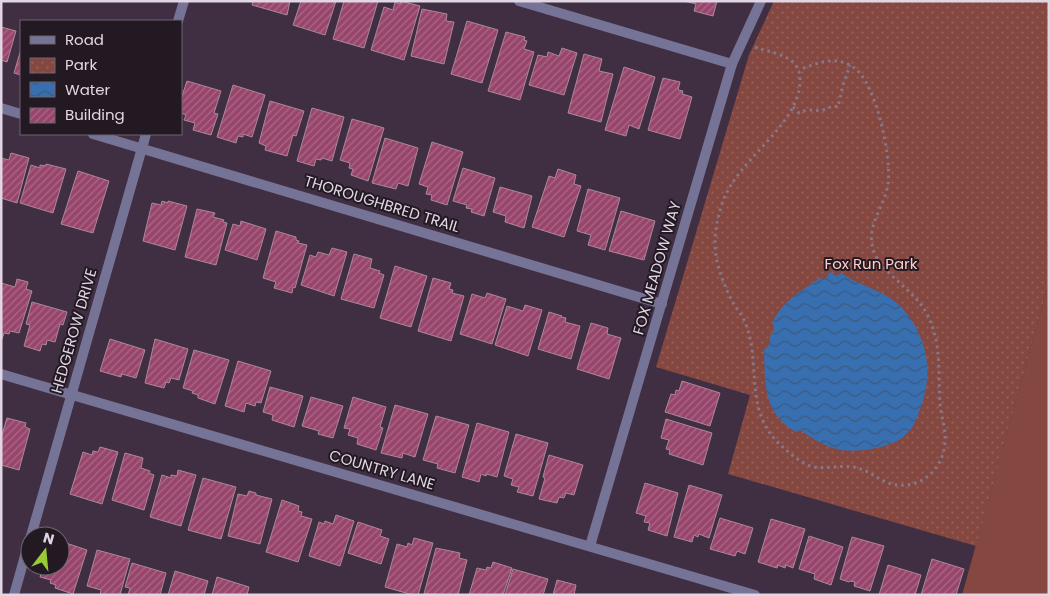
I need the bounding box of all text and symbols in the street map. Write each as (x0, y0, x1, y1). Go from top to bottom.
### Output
legend (20, 20, 182, 135)
text: Road (65, 29, 104, 50)
text: Park (65, 54, 97, 75)
text: Water (65, 79, 111, 100)
text: Building (65, 104, 125, 125)
street label: THOROUGHBRED TRAIL (302, 170, 463, 237)
street label: FOX MEADOW WAY (627, 198, 686, 337)
park label: Fox Run Park (825, 253, 918, 274)
street label: HEDGEROW DRIVE (46, 266, 101, 396)
street label: COUNTRY LANE (327, 444, 437, 495)
north arrow (20, 526, 70, 576)
text: N (41, 527, 56, 550)

